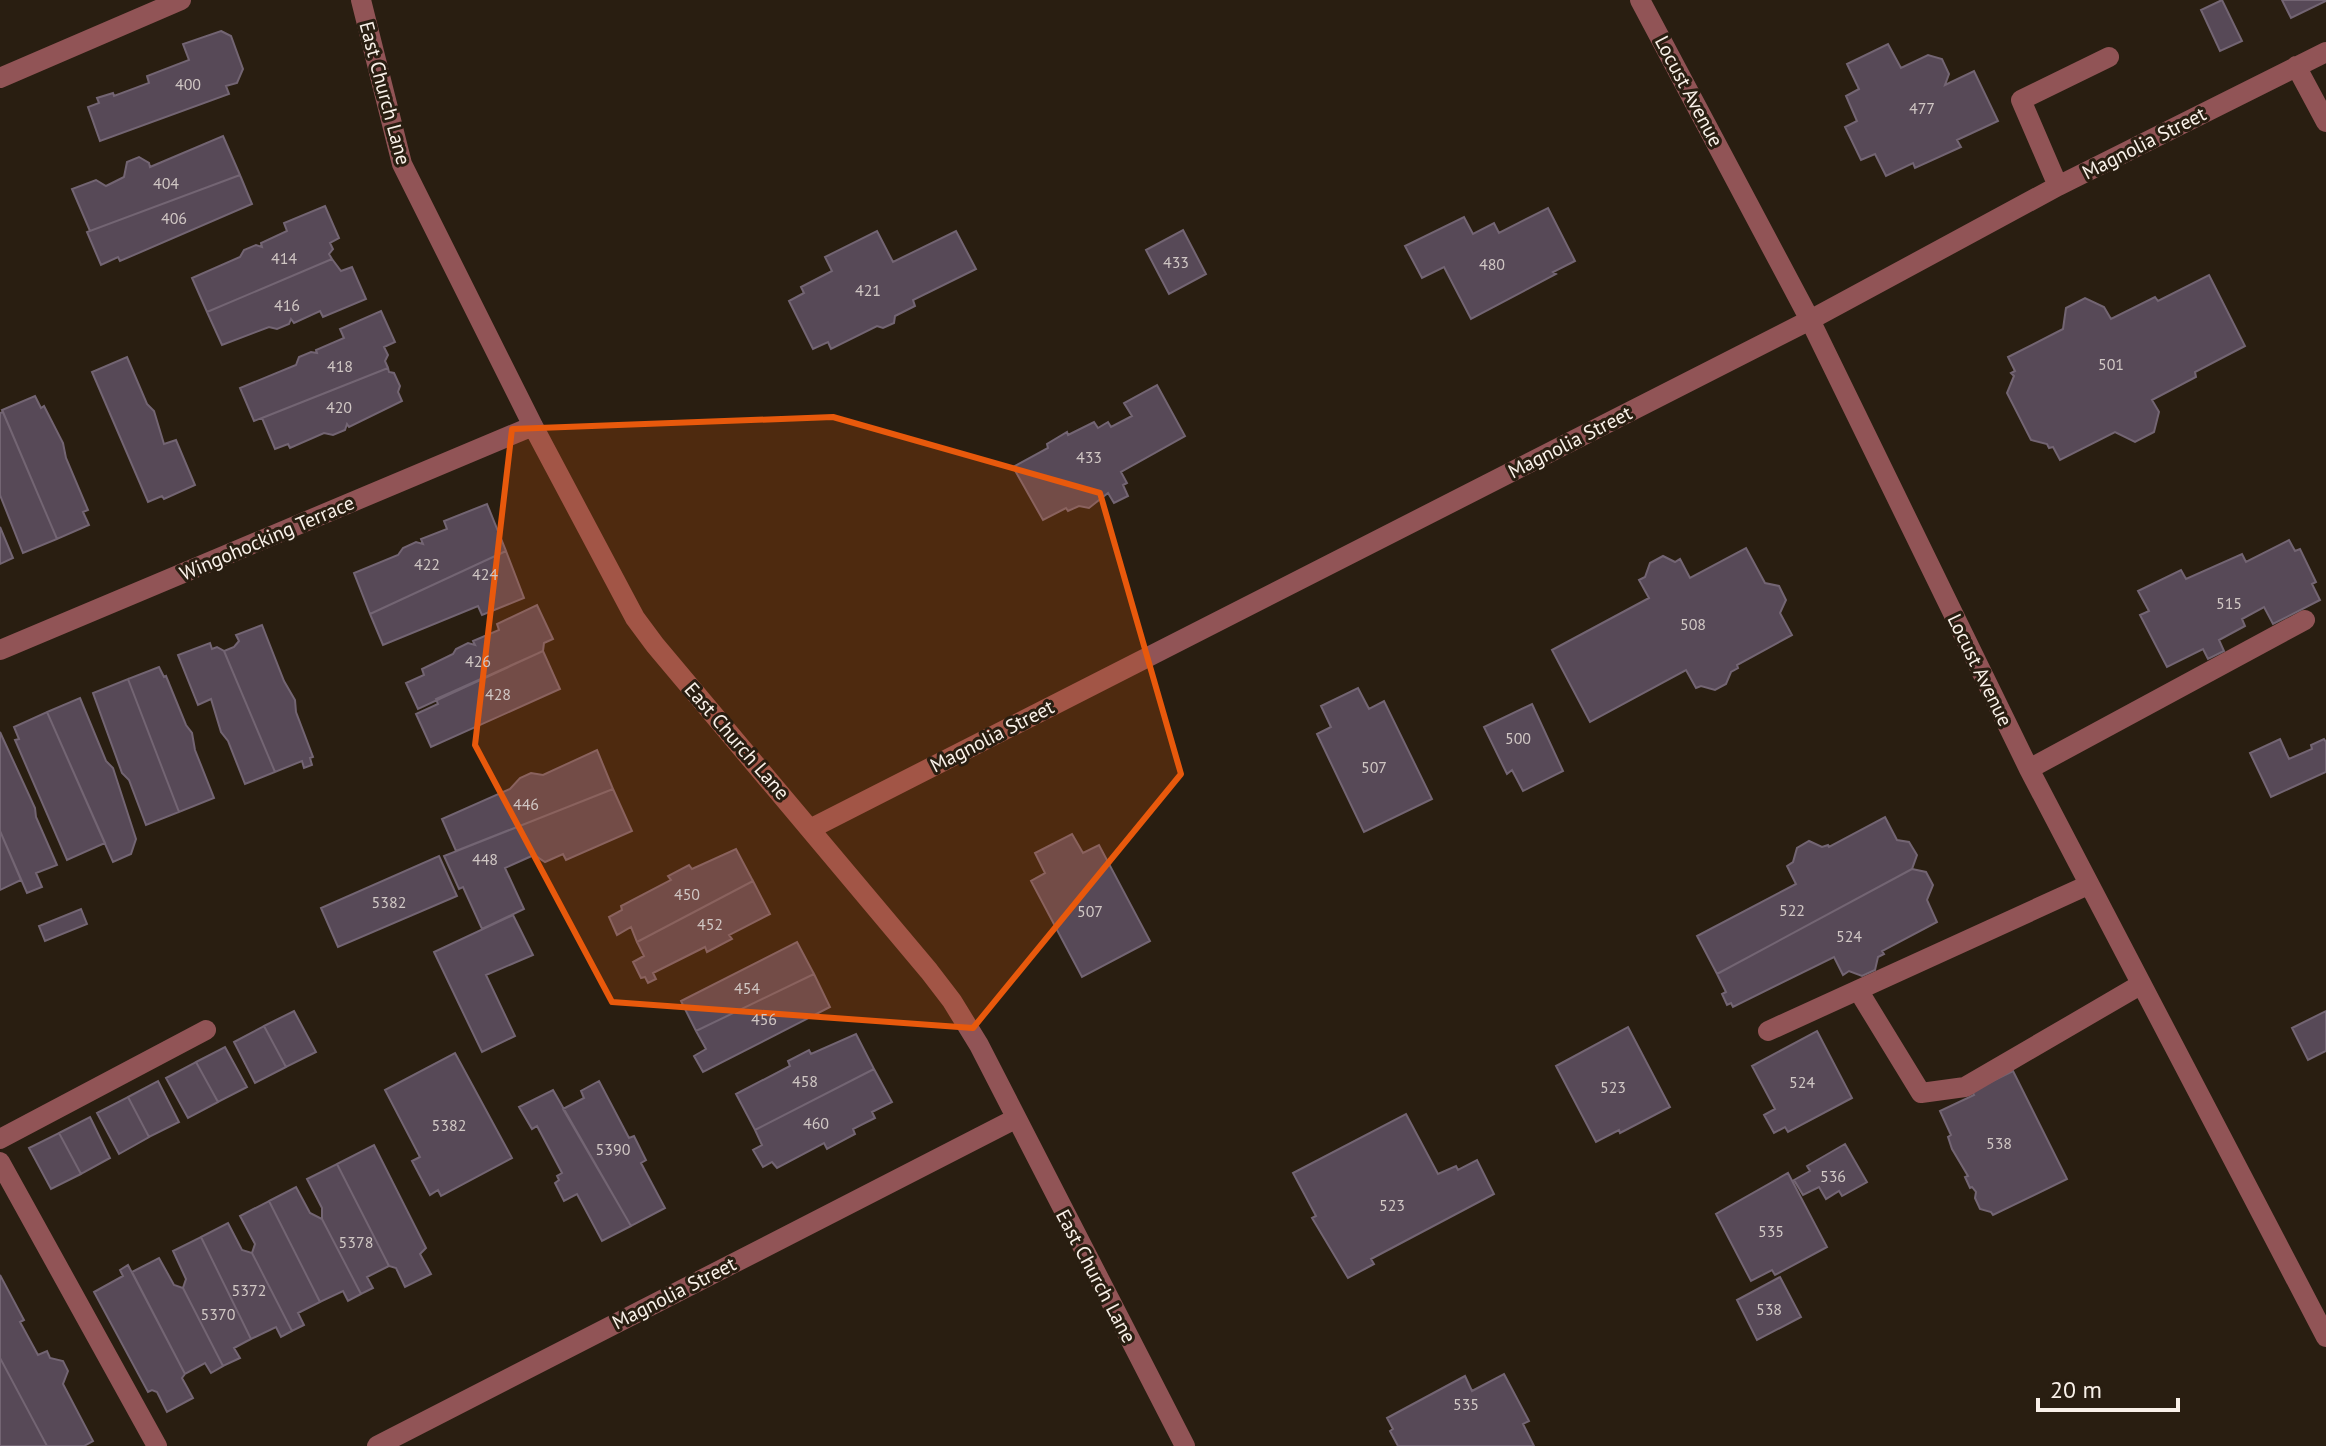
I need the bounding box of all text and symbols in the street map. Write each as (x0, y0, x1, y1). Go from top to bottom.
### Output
street label: East Church Lane (353, 18, 417, 168)
street label: Locust Avenue (1649, 31, 1729, 151)
house number: 400 (175, 74, 201, 94)
house number: 477 (1909, 98, 1935, 118)
street label: Magnolia Street (2078, 101, 2211, 185)
house number: 404 (153, 173, 179, 193)
house number: 406 (161, 208, 187, 228)
house number: 414 (271, 248, 297, 268)
house number: 433 (1163, 252, 1189, 272)
house number: 480 (1479, 254, 1505, 274)
house number: 421 (855, 280, 881, 300)
house number: 416 (274, 295, 300, 315)
house number: 501 (2098, 354, 2124, 374)
house number: 418 (327, 356, 353, 376)
house number: 420 (326, 397, 352, 417)
street label: Magnolia Street (1504, 400, 1637, 484)
house number: 433 (1076, 447, 1102, 467)
street label: Wingohocking Terrace (176, 489, 358, 587)
house number: 422 (414, 554, 440, 574)
house number: 424 (472, 564, 498, 584)
house number: 515 (2216, 593, 2242, 613)
street label: Locust Avenue (1942, 609, 2018, 731)
house number: 508 (1680, 614, 1706, 634)
house number: 426 (465, 651, 491, 671)
street label: East Church Lane (679, 677, 795, 805)
house number: 428 (485, 684, 511, 704)
street label: Magnolia Street (926, 694, 1059, 778)
house number: 500 (1505, 728, 1531, 748)
house number: 507 (1361, 757, 1387, 777)
house number: 446 (513, 794, 539, 814)
house number: 448 (472, 849, 498, 869)
house number: 450 (674, 884, 700, 904)
house number: 5382 (372, 892, 406, 912)
house number: 522 (1779, 900, 1805, 920)
house number: 507 (1077, 901, 1103, 921)
house number: 452 (697, 914, 723, 934)
house number: 524 (1836, 926, 1862, 946)
house number: 454 (734, 978, 760, 998)
house number: 456 (751, 1009, 777, 1029)
house number: 458 (792, 1071, 818, 1091)
house number: 524 (1789, 1072, 1815, 1092)
house number: 523 (1600, 1077, 1626, 1097)
house number: 460 (803, 1113, 829, 1133)
house number: 5382 (432, 1115, 466, 1135)
house number: 538 (1986, 1133, 2012, 1153)
house number: 5390 (596, 1139, 631, 1159)
house number: 536 (1820, 1166, 1846, 1186)
house number: 523 (1379, 1195, 1405, 1215)
street label: East Church Lane (1050, 1205, 1142, 1347)
house number: 535 (1758, 1221, 1784, 1241)
house number: 5378 (339, 1232, 373, 1252)
street label: Magnolia Street (608, 1251, 741, 1335)
house number: 5372 (232, 1280, 266, 1300)
house number: 538 (1756, 1299, 1782, 1319)
house number: 5370 (201, 1304, 236, 1324)
scale bar (2038, 1362, 2178, 1412)
text: 20 m (2050, 1374, 2102, 1405)
house number: 535 (1453, 1394, 1479, 1414)

